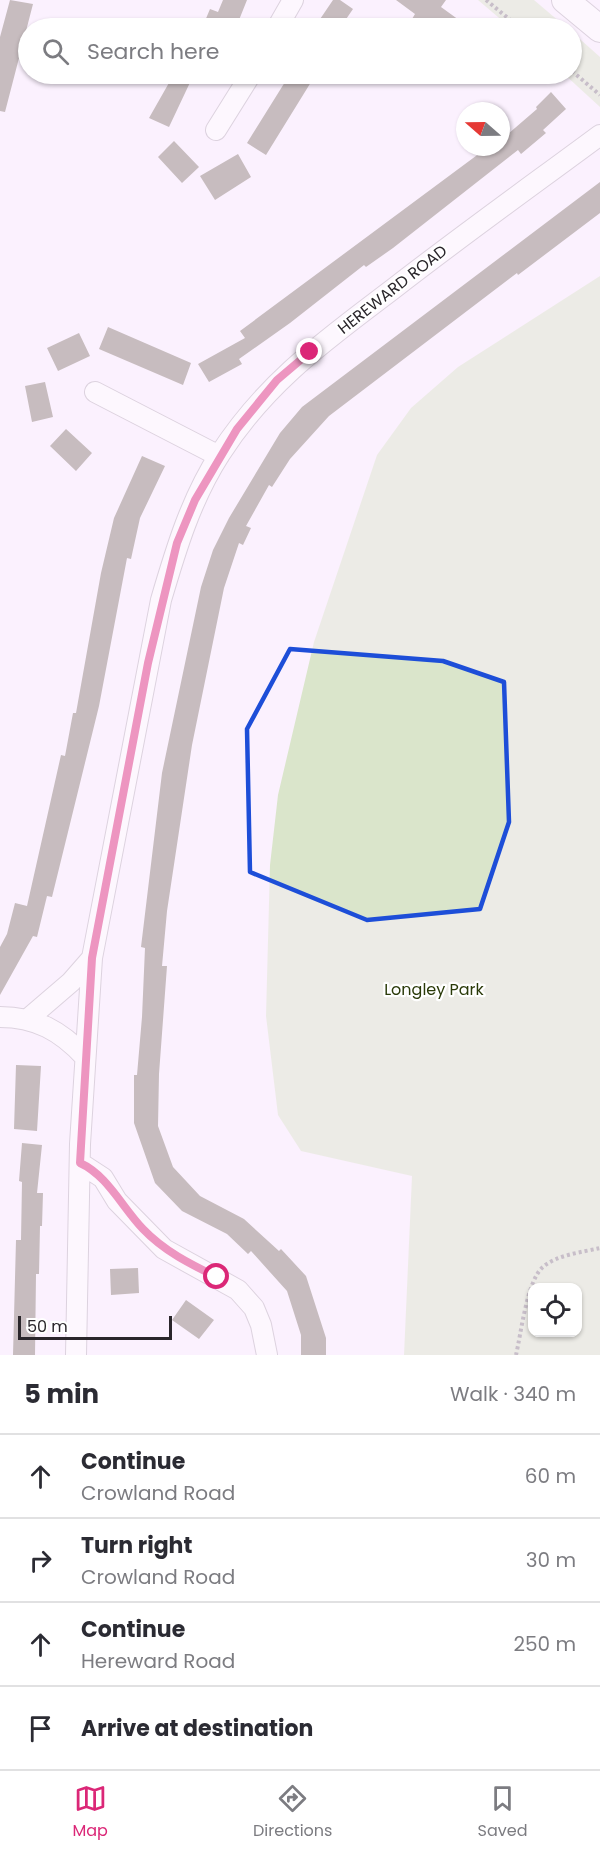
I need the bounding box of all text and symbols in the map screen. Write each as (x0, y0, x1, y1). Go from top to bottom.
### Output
search box (18, 18, 582, 84)
icon: search (39, 35, 72, 68)
text: Search here (87, 36, 220, 67)
north arrow (456, 102, 510, 156)
street label: HEREWARD ROAD (333, 239, 452, 340)
route end (296, 338, 322, 364)
park label: Longley Park (384, 978, 485, 1001)
route start (203, 1263, 229, 1289)
map controls (528, 1283, 582, 1337)
button: locate (528, 1283, 582, 1337)
scale bar (18, 1313, 172, 1340)
text: 50 m (27, 1315, 68, 1338)
text: 5 min (24, 1376, 99, 1412)
text: Walk · 340 m (450, 1380, 576, 1408)
text: Continue (81, 1446, 185, 1477)
icon: ahead (24, 1460, 57, 1493)
text: 60 m (525, 1462, 576, 1490)
text: Crowland Road (81, 1479, 235, 1507)
text: Turn right (81, 1530, 192, 1561)
icon: right (24, 1544, 57, 1577)
text: 30 m (526, 1546, 576, 1574)
text: Crowland Road (81, 1563, 235, 1591)
text: Continue (81, 1614, 185, 1645)
icon: ahead (24, 1628, 57, 1661)
text: 250 m (513, 1630, 576, 1658)
text: Hereward Road (81, 1647, 235, 1675)
icon: arrive (24, 1712, 57, 1745)
text: Arrive at destination (81, 1713, 313, 1744)
tab: Map (73, 1782, 108, 1843)
tab: Directions (253, 1782, 332, 1843)
tab: Saved (478, 1782, 527, 1843)

